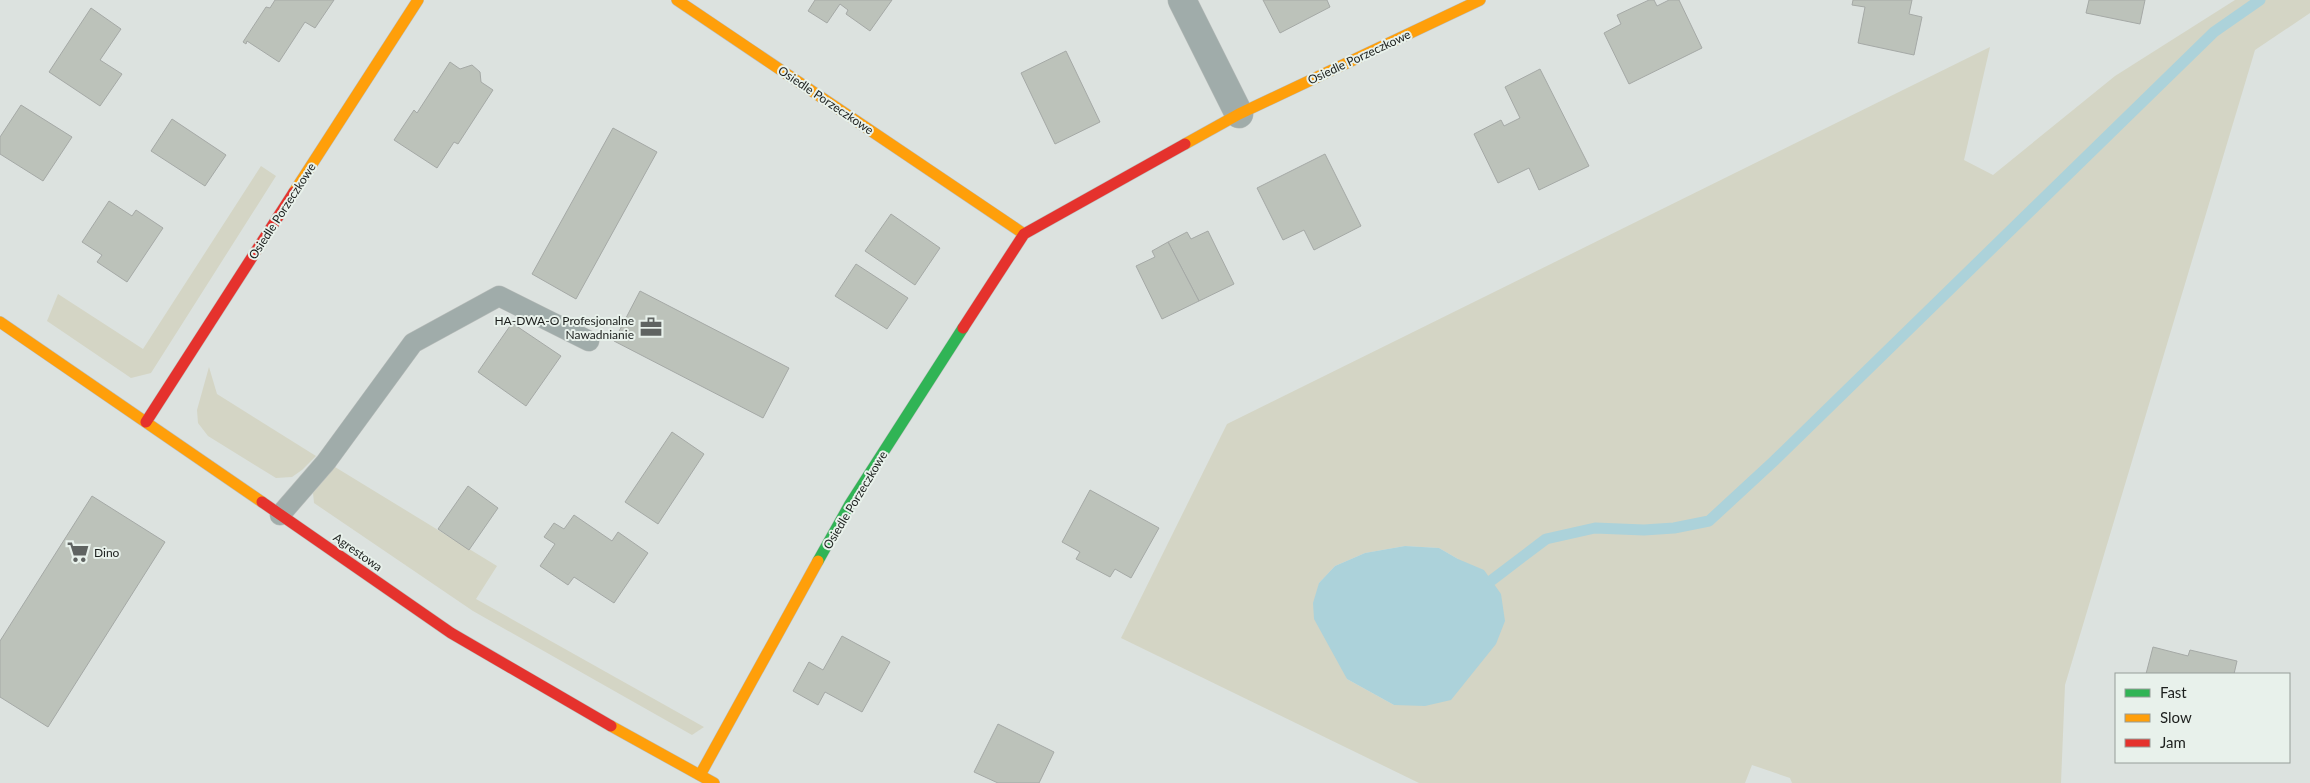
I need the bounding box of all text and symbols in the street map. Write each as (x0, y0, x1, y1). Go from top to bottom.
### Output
street label: Osiedle Porzeczkowe (1305, 27, 1413, 87)
street label: Osiedle Porzeczkowe (775, 62, 877, 138)
street label: Osiedle Porzeczkowe (245, 160, 319, 262)
place label: HA-DWA-O Profesjonalne Nawadnianie (494, 313, 634, 342)
office icon: HA-DWA-O Profesjonalne Nawadnianie (638, 314, 664, 340)
street label: Osiedle Porzeczkowe (820, 448, 890, 552)
street label: Agrestowa (331, 530, 385, 574)
supermarket icon: Dino (65, 539, 91, 565)
place label: Dino (94, 545, 120, 560)
legend (2115, 673, 2290, 763)
text: Fast (2160, 683, 2187, 701)
text: Slow (2160, 708, 2192, 726)
text: Jam (2160, 733, 2186, 751)

